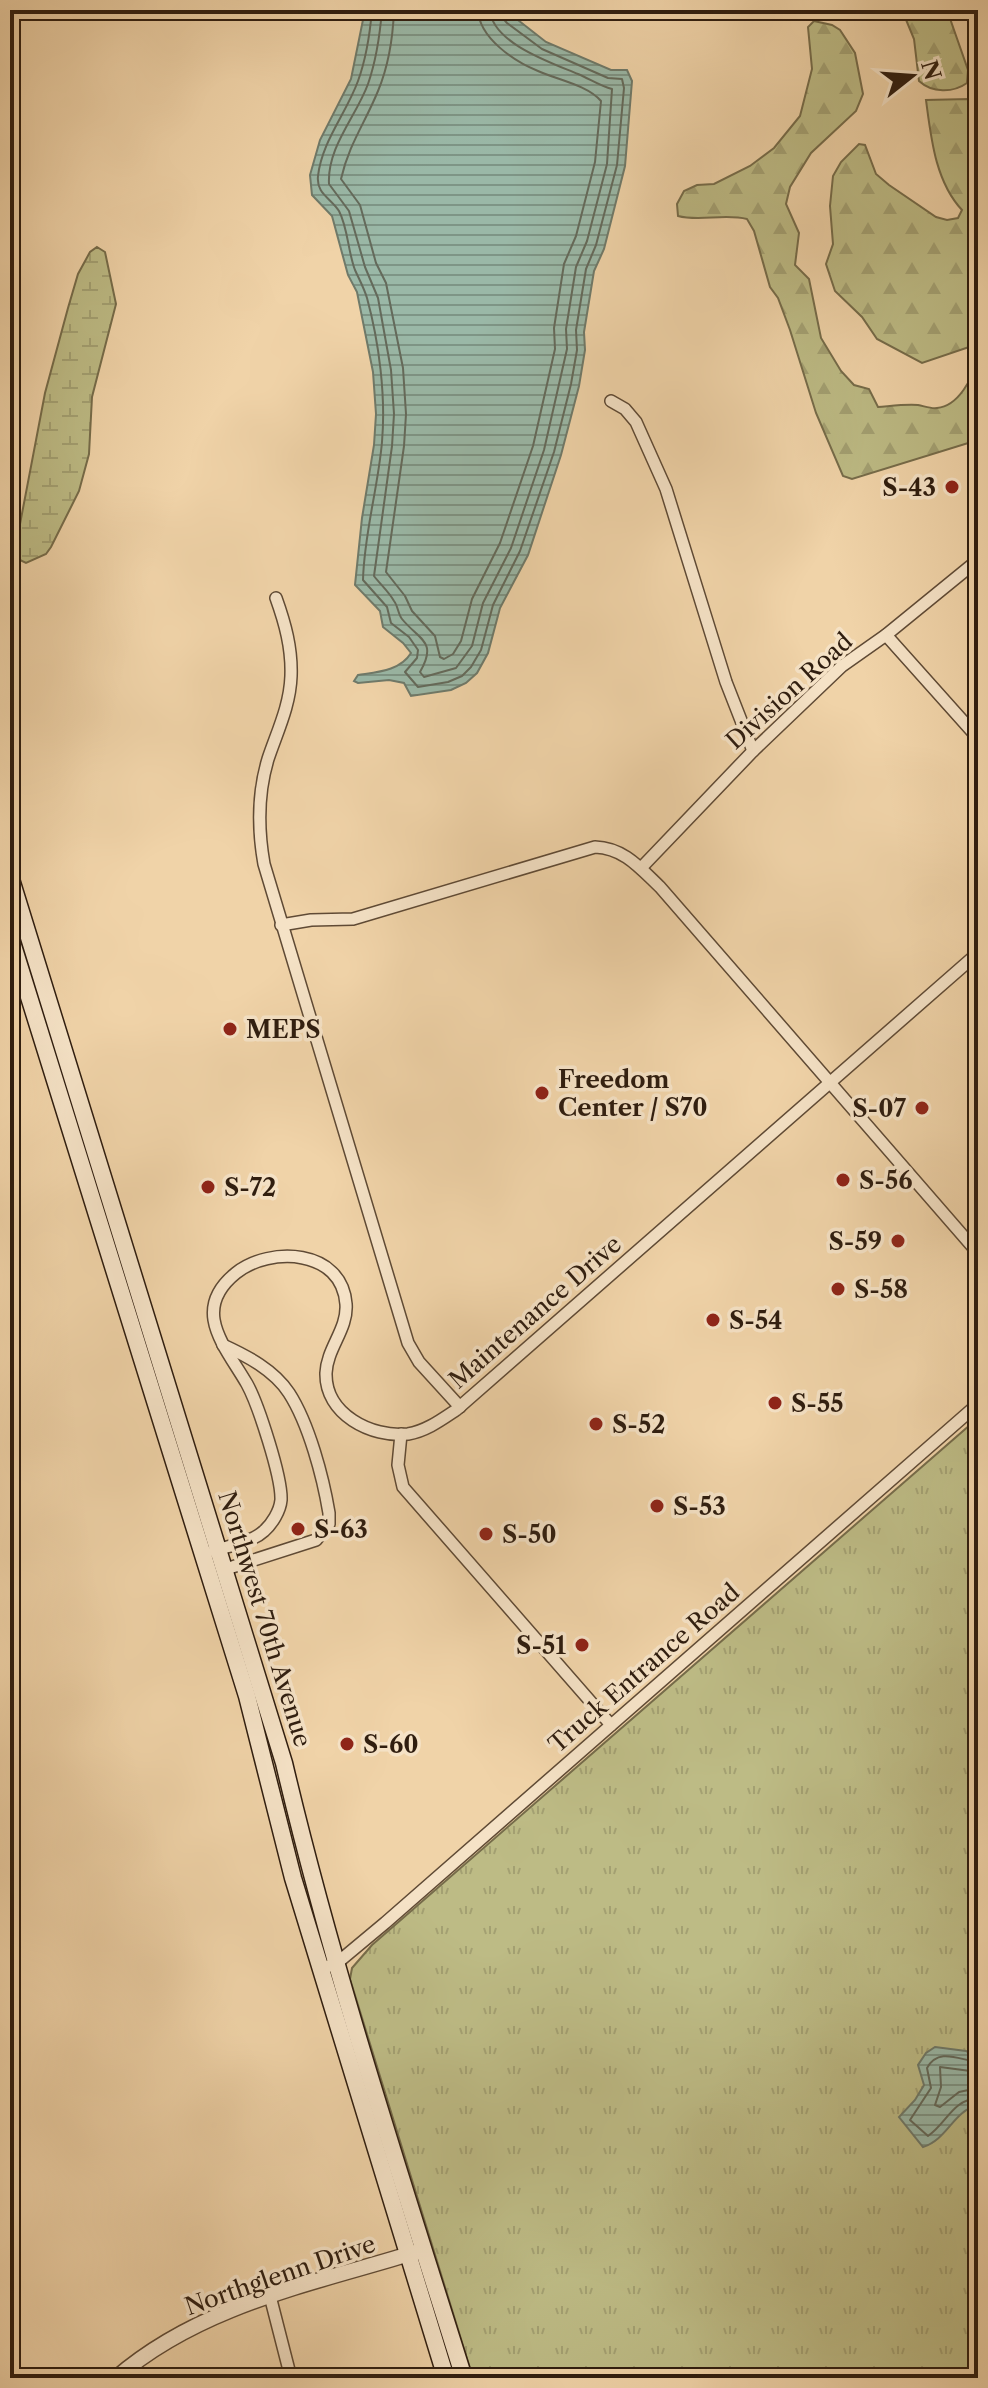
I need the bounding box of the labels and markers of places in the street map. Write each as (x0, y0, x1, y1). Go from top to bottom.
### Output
place label: S-43 (882, 473, 936, 502)
marker: S-43 (943, 478, 961, 496)
place label: MEPS (246, 1015, 321, 1044)
marker: MEPS (221, 1020, 239, 1038)
place label: Freedom Center / S70 (558, 1065, 708, 1122)
marker: Freedom Center / S70 (533, 1084, 551, 1102)
place label: S-07 (852, 1094, 906, 1123)
marker: S-07 (913, 1099, 931, 1117)
place label: S-56 (859, 1166, 913, 1195)
marker: S-56 (834, 1171, 852, 1189)
place label: S-72 (224, 1173, 276, 1202)
marker: S-72 (199, 1178, 217, 1196)
place label: S-59 (829, 1227, 882, 1256)
marker: S-59 (889, 1232, 907, 1250)
place label: S-58 (854, 1275, 908, 1304)
marker: S-58 (829, 1280, 847, 1298)
place label: S-54 (729, 1306, 782, 1335)
marker: S-54 (704, 1311, 722, 1329)
place label: S-55 (791, 1389, 843, 1418)
marker: S-55 (766, 1394, 784, 1412)
place label: S-52 (612, 1410, 665, 1439)
marker: S-52 (587, 1415, 605, 1433)
place label: S-53 (673, 1492, 726, 1521)
marker: S-53 (648, 1497, 666, 1515)
place label: S-63 (314, 1515, 368, 1544)
marker: S-63 (289, 1520, 307, 1538)
place label: S-50 (502, 1520, 556, 1549)
marker: S-50 (477, 1525, 495, 1543)
place label: S-51 (516, 1631, 566, 1660)
marker: S-51 (573, 1636, 591, 1654)
place label: S-60 (363, 1730, 419, 1759)
marker: S-60 (338, 1735, 356, 1753)

